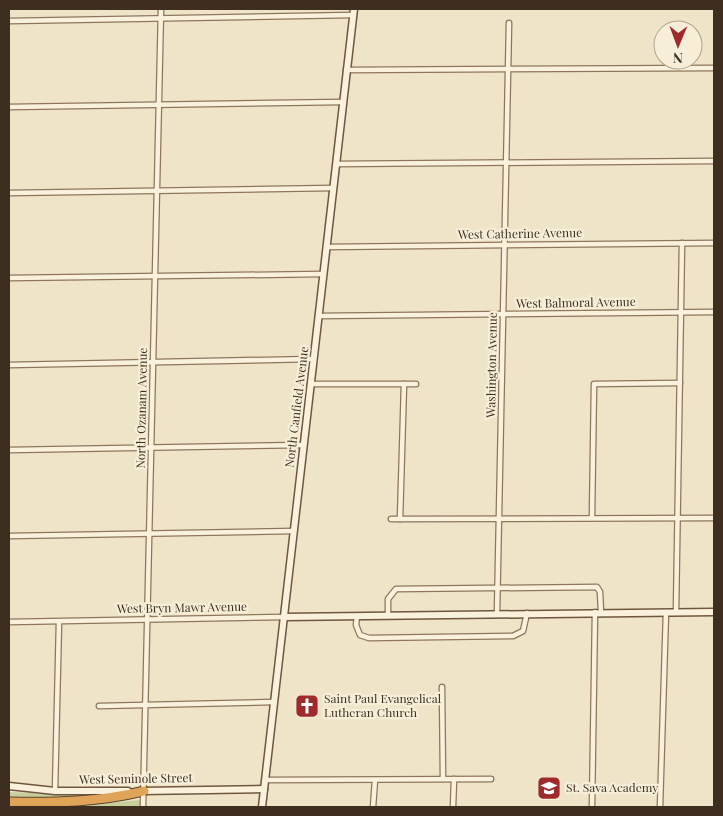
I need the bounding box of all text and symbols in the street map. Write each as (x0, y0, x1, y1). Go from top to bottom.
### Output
north arrow (653, 20, 703, 70)
text: N (673, 49, 683, 68)
street label: West Catherine Avenue (457, 224, 582, 242)
street label: West Balmoral Avenue (515, 293, 636, 311)
street label: Washington Avenue (482, 312, 500, 419)
street label: North Canfield Avenue (281, 345, 311, 468)
street label: North Ozanam Avenue (132, 347, 150, 469)
street label: West Bryn Mawr Avenue (116, 598, 247, 616)
place label: Saint Paul Evangelical Lutheran Church (324, 690, 442, 720)
church icon: Saint Paul Evangelical Lutheran Church (294, 693, 320, 719)
street label: West Seminole Street (78, 769, 194, 787)
school or university icon: St. Sava Academy (536, 775, 562, 801)
place label: St. Sava Academy (566, 779, 658, 795)

